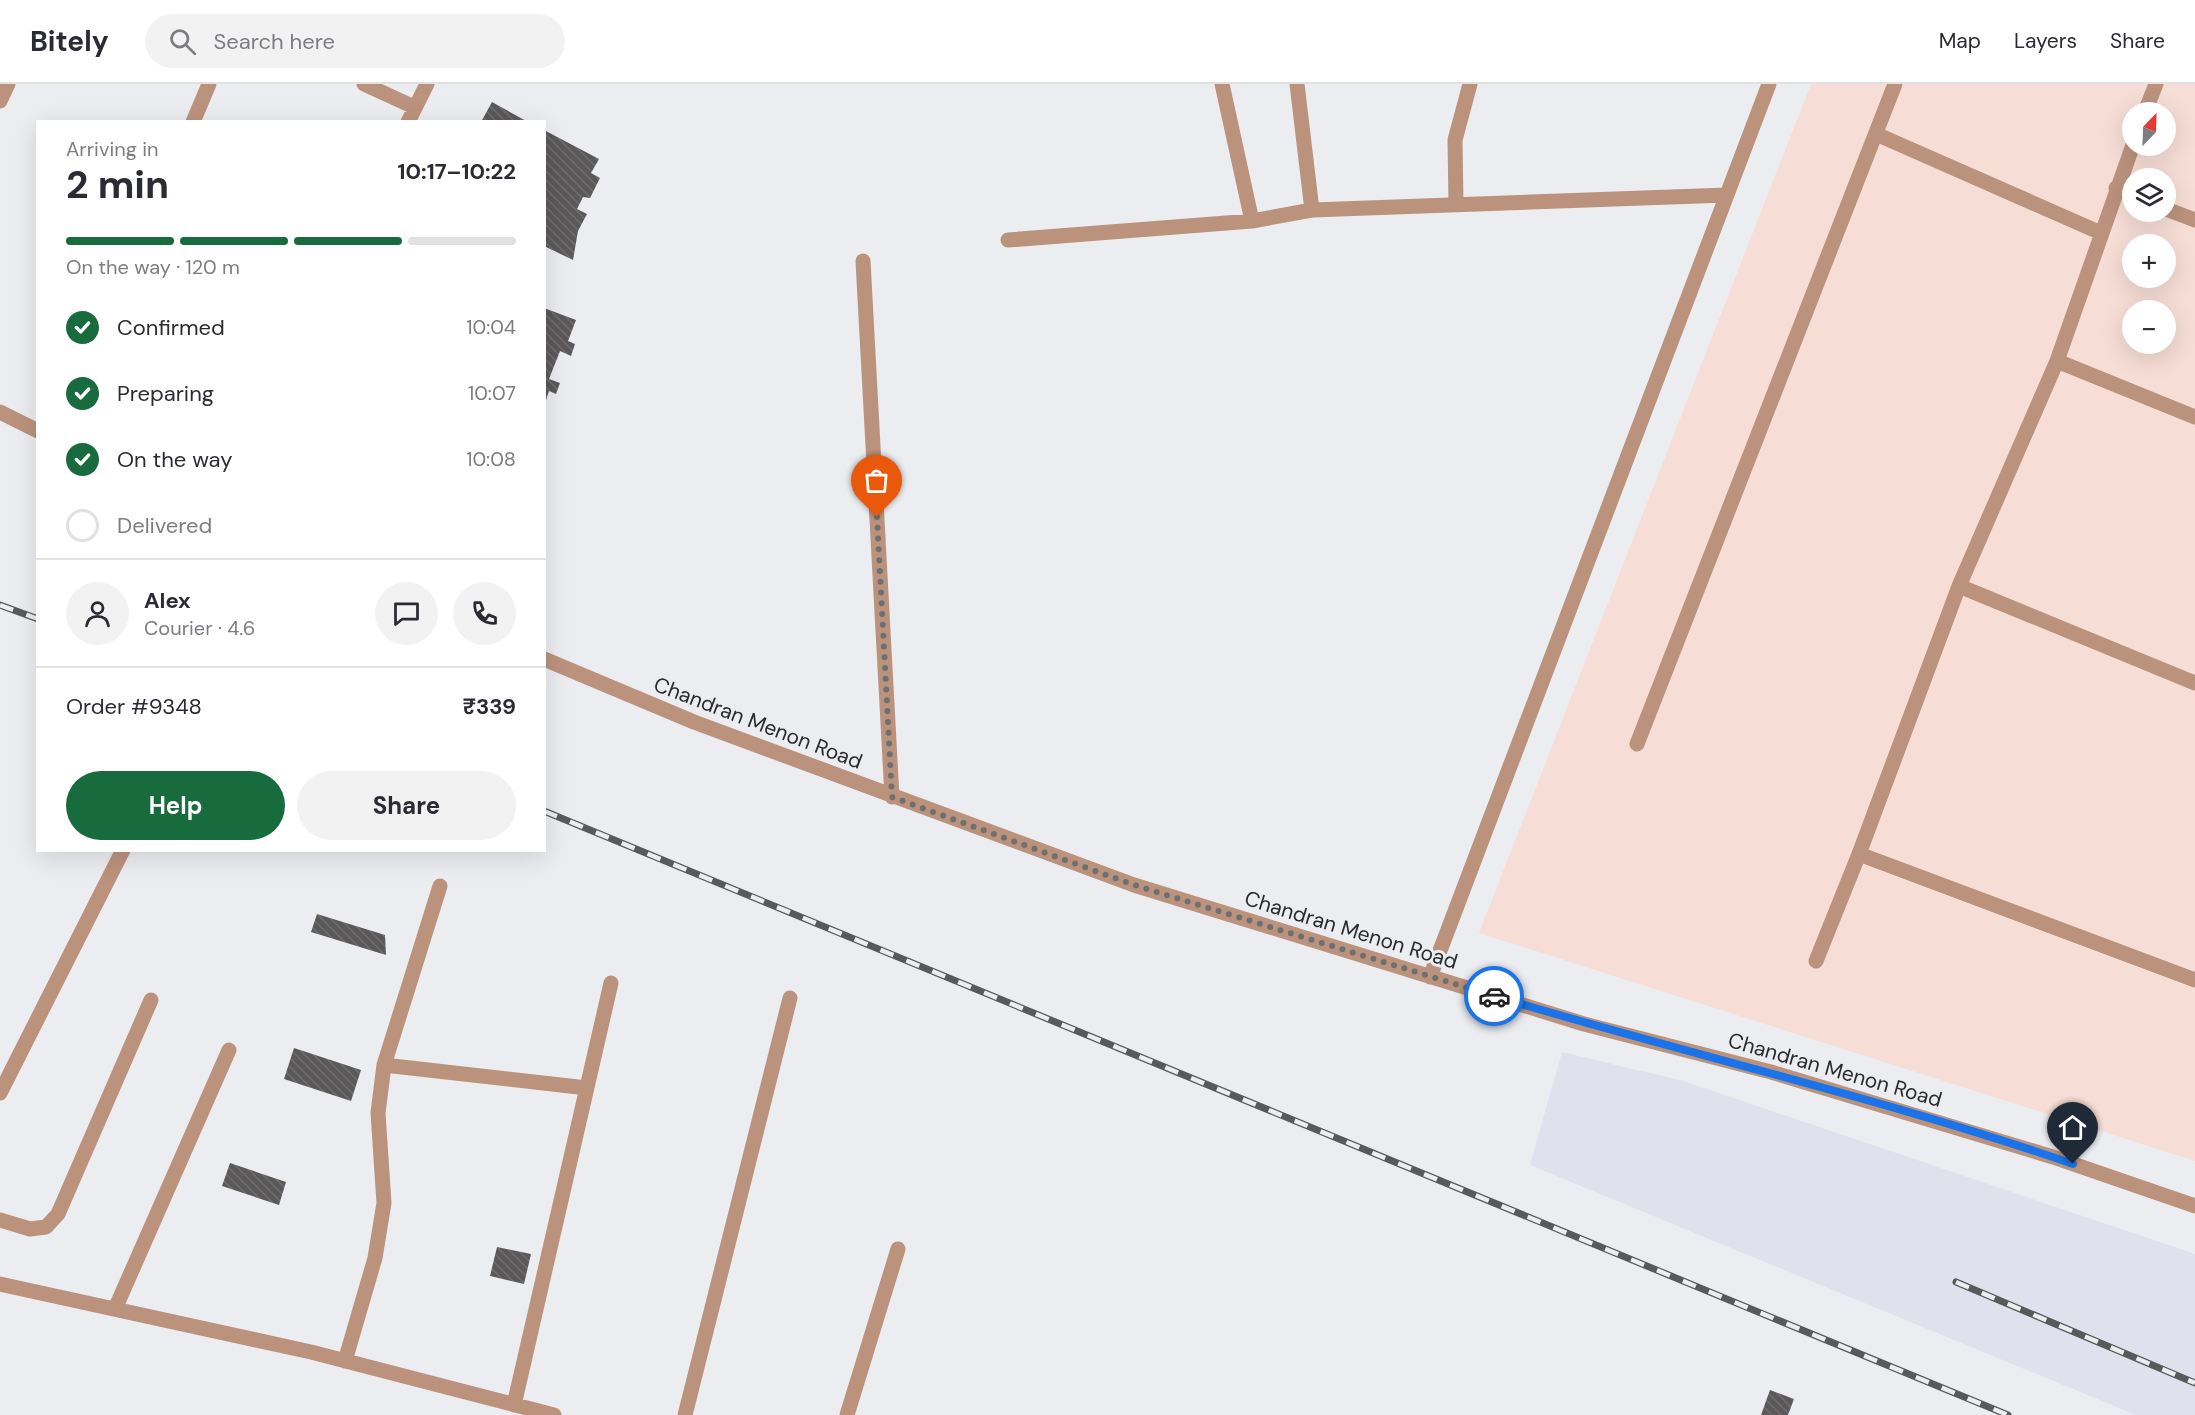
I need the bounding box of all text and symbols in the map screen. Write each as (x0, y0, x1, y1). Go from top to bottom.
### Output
search box (145, 14, 565, 68)
text: Bitely (30, 23, 109, 60)
icon: search (166, 25, 199, 58)
text: Search here (214, 27, 335, 56)
text: Map (1939, 27, 1981, 55)
text: Layers (2014, 27, 2077, 55)
text: Share (2110, 27, 2165, 55)
north arrow (2122, 102, 2176, 156)
map controls (2122, 102, 2176, 354)
text: Arriving in (66, 136, 158, 162)
text: 10:17–10:22 (398, 157, 516, 186)
text: 2 min (66, 159, 169, 210)
button: layers (2122, 168, 2176, 222)
button: + (2122, 234, 2176, 288)
text: On the way · 120 m (66, 254, 240, 280)
button: − (2122, 300, 2176, 354)
icon: check (66, 311, 99, 344)
text: Confirmed (117, 313, 225, 342)
text: 10:04 (466, 314, 516, 340)
icon: check (66, 377, 99, 410)
text: Preparing (117, 379, 214, 408)
text: 10:07 (468, 380, 516, 406)
icon: check (66, 443, 99, 476)
text: On the way (117, 445, 232, 474)
text: 10:08 (466, 446, 516, 472)
pin (851, 455, 902, 517)
icon: bag (860, 464, 893, 497)
text: Delivered (117, 511, 212, 540)
button: person (66, 582, 129, 645)
button: chat (375, 582, 438, 645)
button: phone (453, 582, 516, 645)
text: Alex (144, 586, 191, 615)
text: Courier · 4.6 (144, 615, 255, 641)
street label: Chandran Menon Road (650, 670, 866, 776)
text: Order #9348 (66, 692, 202, 721)
text: ₹339 (462, 692, 516, 721)
button: Help (66, 771, 285, 840)
button: Share (297, 771, 516, 840)
street label: Chandran Menon Road (1241, 884, 1461, 976)
courier (1464, 966, 1524, 1026)
icon: car (1478, 980, 1511, 1013)
street label: Chandran Menon Road (1725, 1026, 1945, 1114)
pin (2047, 1102, 2098, 1164)
icon: home (2056, 1111, 2089, 1144)

